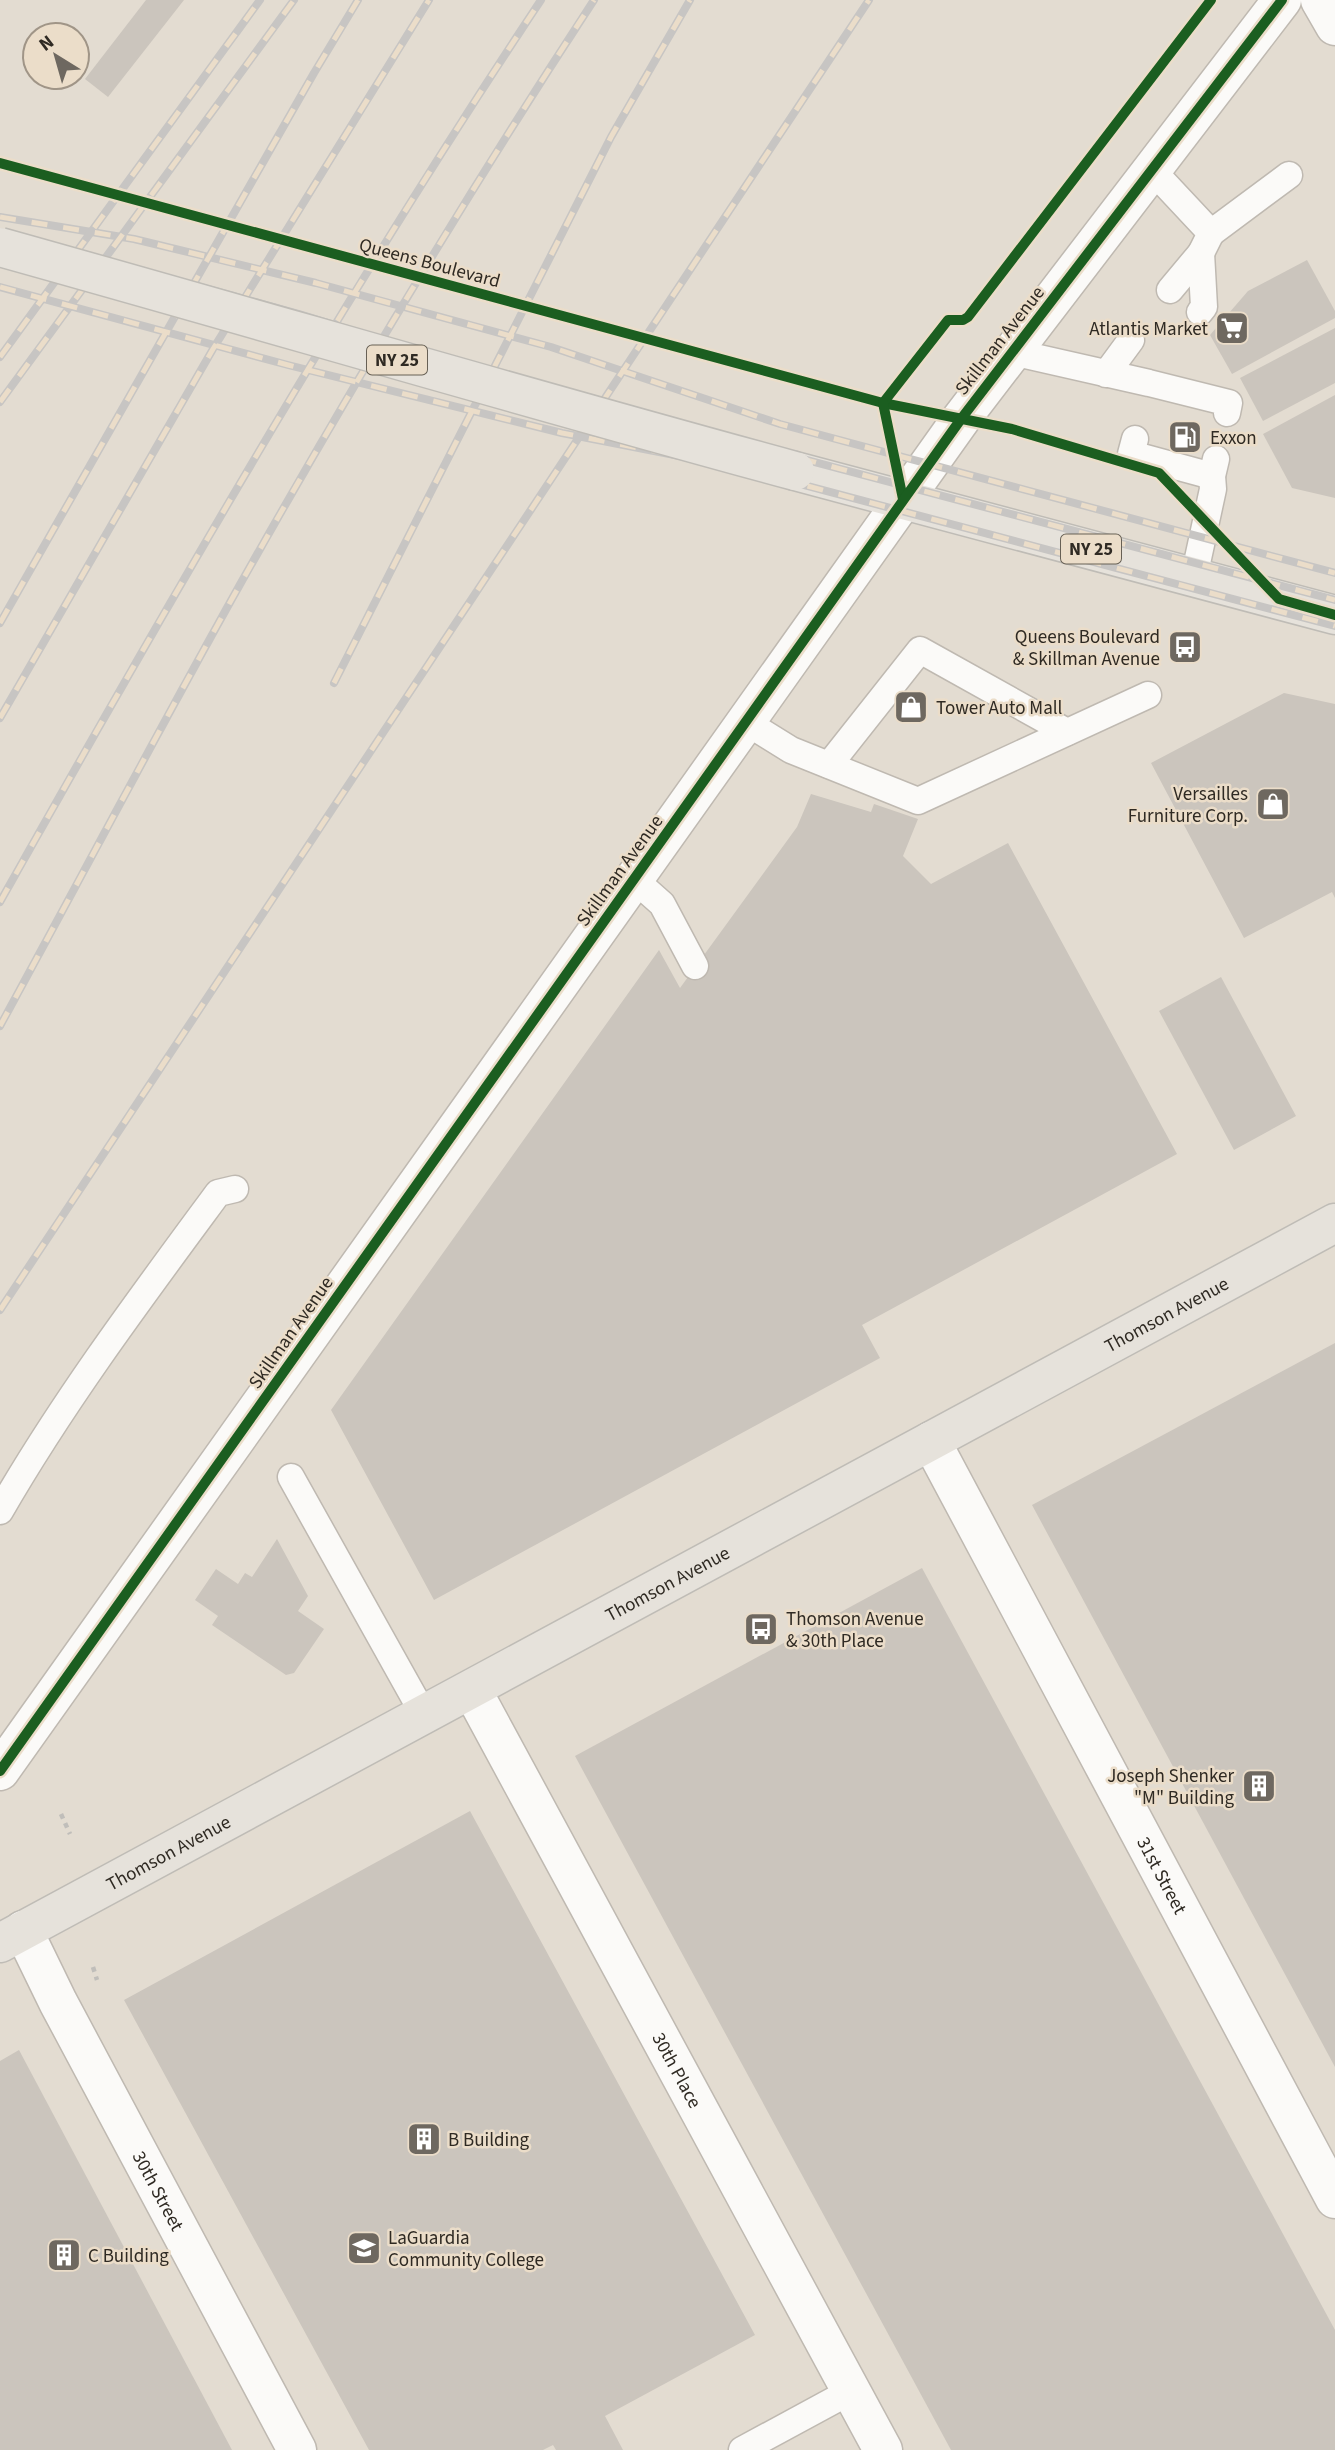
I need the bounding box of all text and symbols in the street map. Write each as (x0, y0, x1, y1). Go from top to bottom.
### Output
north arrow (21, 21, 91, 91)
text: N (33, 29, 60, 58)
street label: Queens Boulevard (356, 232, 503, 295)
street label: Skillman Avenue (949, 281, 1051, 401)
supermarket icon: Atlantis Market (1213, 309, 1251, 347)
place label: Atlantis Market (1089, 316, 1209, 343)
road number: NY 25 (367, 346, 427, 374)
fuel station icon: Exxon (1166, 418, 1204, 456)
place label: Exxon (1210, 425, 1257, 452)
road number: NY 25 (1061, 534, 1121, 564)
place label: Queens Boulevard & Skillman Avenue (1013, 624, 1160, 673)
bus stop icon: Queens Boulevard & Skillman Avenue (1166, 628, 1204, 666)
shop icon: Tower Auto Mall (892, 688, 930, 726)
place label: Tower Auto Mall (936, 695, 1063, 722)
place label: Versailles Furniture Corp. (1128, 781, 1248, 830)
shop icon: Versailles Furniture Corp. (1254, 785, 1292, 823)
street label: Skillman Avenue (570, 810, 670, 932)
street label: Skillman Avenue (242, 1271, 340, 1395)
street label: Thomson Avenue (1100, 1271, 1234, 1360)
street label: Thomson Avenue (601, 1540, 735, 1629)
place label: Thomson Avenue & 30th Place (786, 1606, 924, 1655)
bus stop icon: Thomson Avenue & 30th Place (742, 1610, 780, 1648)
place label: Joseph Shenker "M" Building (1107, 1763, 1234, 1812)
building icon: Joseph Shenker "M" Building (1240, 1767, 1278, 1805)
street label: Thomson Avenue (102, 1809, 236, 1898)
street label: 31st Street (1129, 1832, 1193, 1920)
street label: 30th Place (645, 2028, 708, 2113)
building icon: B Building (405, 2120, 443, 2158)
place label: B Building (448, 2127, 530, 2154)
street label: 30th Street (125, 2147, 190, 2237)
place label: LaGuardia Community College (388, 2225, 544, 2274)
school or university icon: LaGuardia Community College (345, 2229, 383, 2267)
building icon: C Building (45, 2236, 83, 2274)
place label: C Building (88, 2243, 169, 2270)

